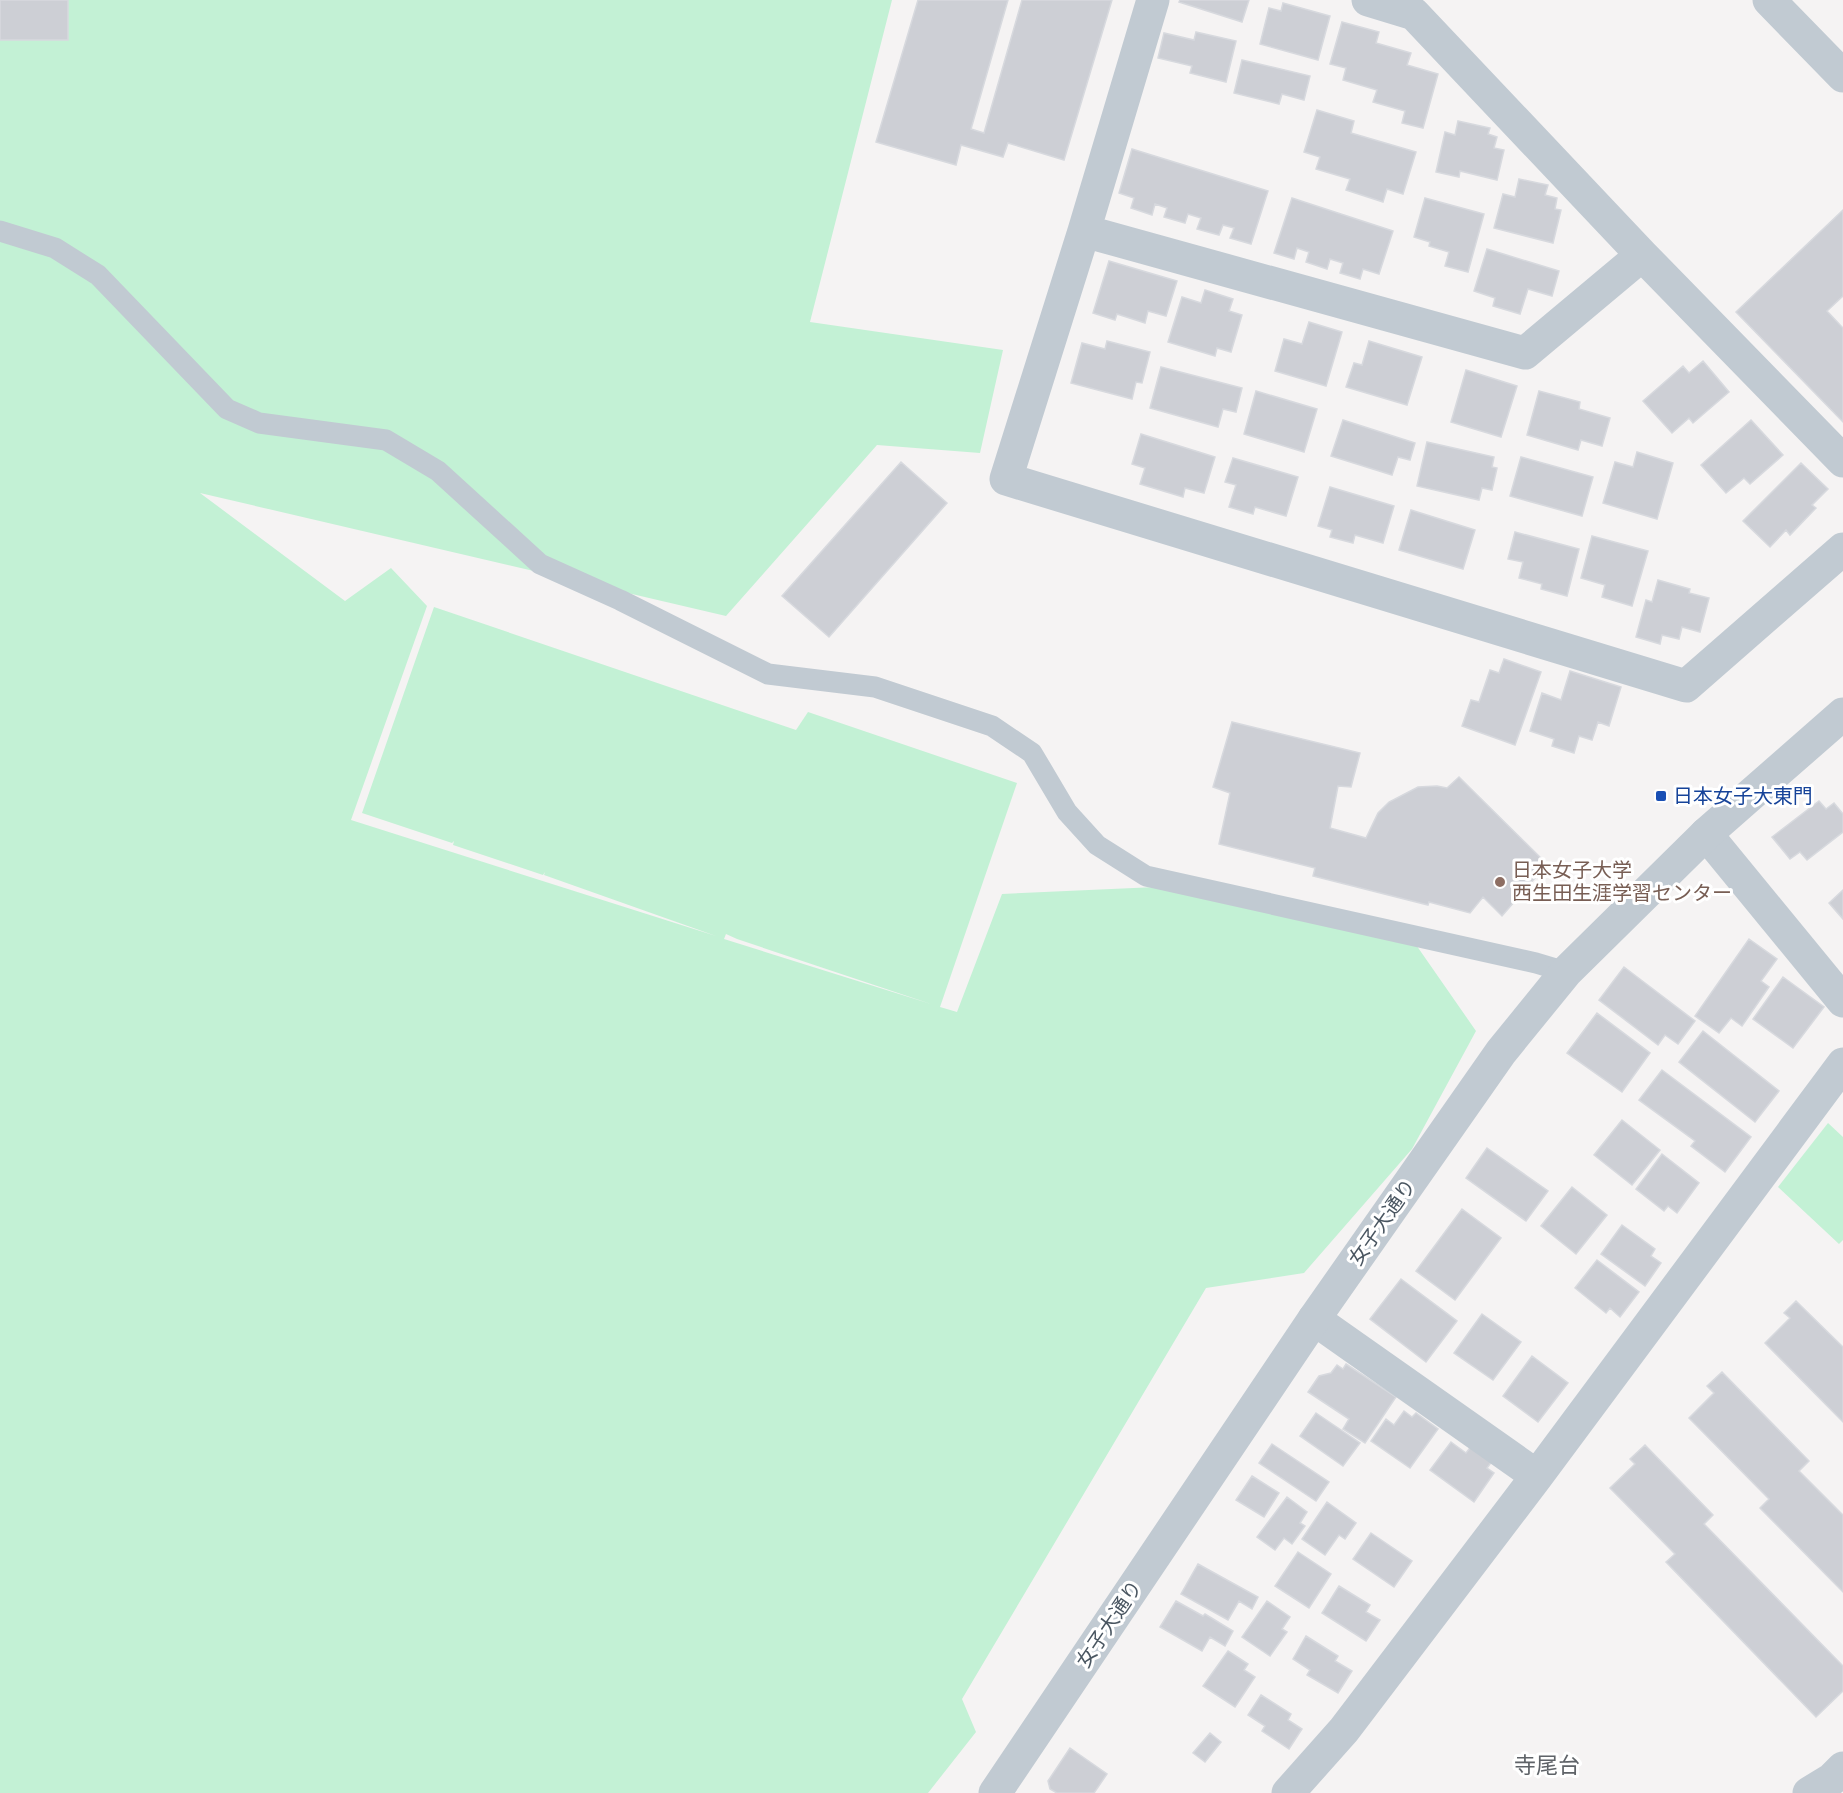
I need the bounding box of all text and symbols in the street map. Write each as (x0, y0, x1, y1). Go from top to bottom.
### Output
place label: 日本女子大東門 (1673, 784, 1813, 808)
marker: 日本女子大東門 (1654, 789, 1668, 803)
place label: 日本女子大学 西生田生涯学習センター (1512, 858, 1732, 905)
marker: 日本女子大学 西生田生涯学習センター (1493, 875, 1507, 889)
street label: 女子大通り (1343, 1174, 1421, 1270)
street label: 女子大通り (1071, 1576, 1147, 1672)
district label: 寺尾台 (1514, 1752, 1580, 1778)

